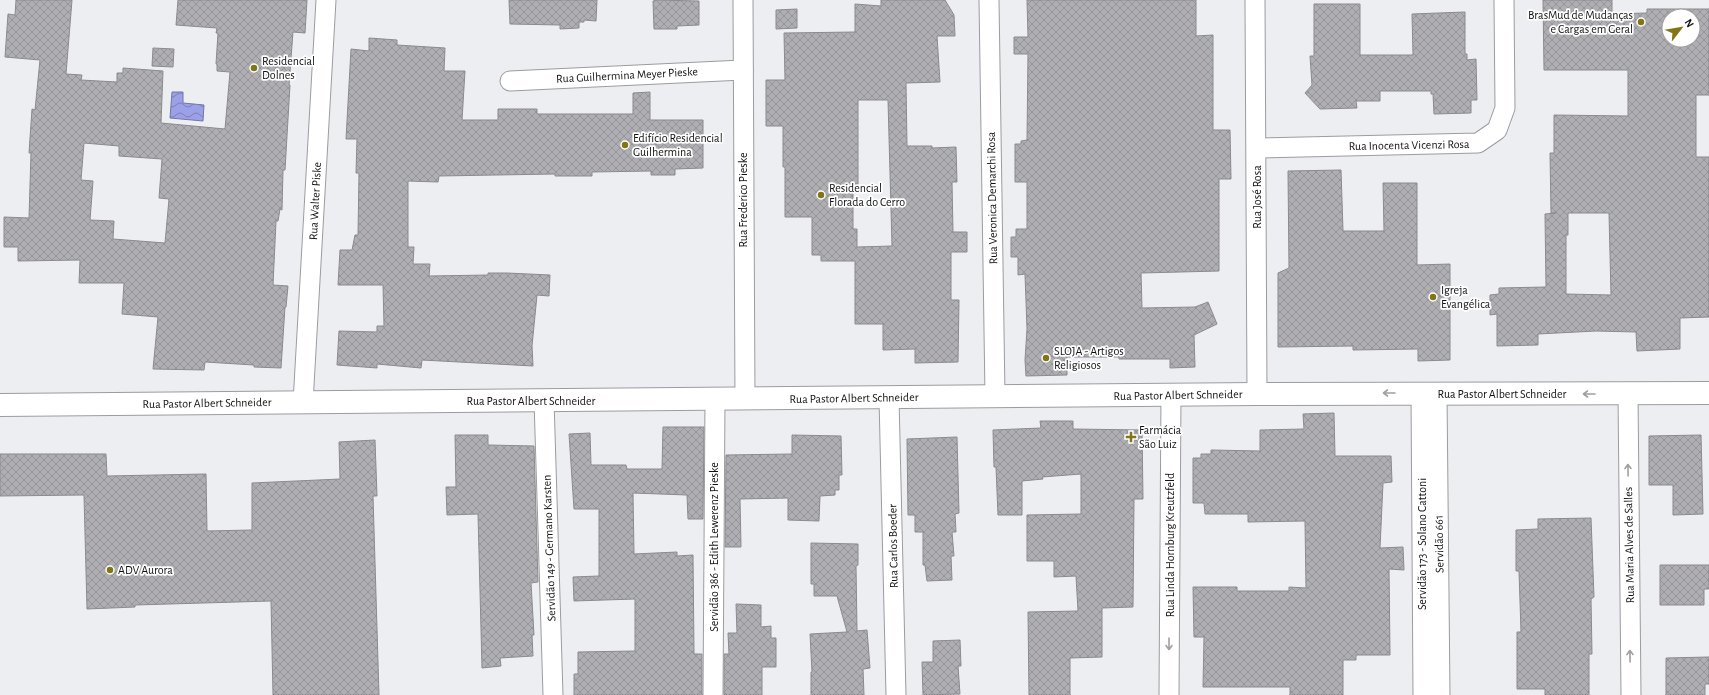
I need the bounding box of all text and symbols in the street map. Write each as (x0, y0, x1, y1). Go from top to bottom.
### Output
north arrow (1661, 8, 1701, 48)
place label: BrasMud de Mudanças e Cargas em Geral (1528, 9, 1633, 35)
marker: BrasMud de Mudanças e Cargas em Geral (1636, 17, 1646, 27)
text: N (1682, 17, 1696, 29)
place label: Residencial Dolnes (262, 55, 315, 81)
marker: Residencial Dolnes (249, 63, 259, 73)
street label: Rua Guilhermina Meyer Pieske (556, 65, 698, 86)
street label: Rua Veronica Demarchi Rosa (985, 131, 999, 264)
place label: Edifício Residencial Guilhermina (633, 132, 723, 158)
street label: Rua Inocenta Vicenzi Rosa (1348, 138, 1470, 152)
marker: Edifício Residencial Guilhermina (620, 140, 630, 150)
street label: Rua Frederico Pieske (737, 152, 749, 248)
street label: Rua Walter Piske (307, 162, 323, 240)
street label: Rua José Rosa (1251, 165, 1263, 229)
place label: Residencial Florada do Cerro (829, 182, 905, 208)
marker: Residencial Florada do Cerro (816, 190, 826, 200)
place label: Igreja Evangélica (1441, 284, 1491, 310)
marker: Igreja Evangélica (1428, 292, 1438, 302)
place label: SLOJA - Artigos Religiosos (1054, 345, 1124, 371)
marker: SLOJA - Artigos Religiosos (1041, 353, 1051, 363)
street label: Rua Pastor Albert Schneider (1113, 388, 1243, 402)
street label: Rua Pastor Albert Schneider (1438, 388, 1567, 400)
one-way arrow (1383, 389, 1396, 397)
one-way arrow (1583, 390, 1596, 398)
street label: Rua Pastor Albert Schneider (789, 391, 919, 405)
street label: Rua Pastor Albert Schneider (467, 395, 596, 407)
street label: Rua Pastor Albert Schneider (142, 396, 272, 410)
place label: Farmácia São Luiz (1139, 424, 1182, 450)
marker: Farmácia São Luiz (1126, 432, 1136, 442)
street label: Servidão 386 - Edith Lewerenz Pieske (708, 462, 720, 632)
one-way arrow (1624, 464, 1632, 477)
street label: Rua Linda Hornburg Kreutzfeld (1164, 473, 1176, 617)
street label: Servidão 149 - Germano Karsten (540, 474, 558, 622)
street label: Servidão 173 - Solano Cattoni (1416, 478, 1428, 610)
street label: Rua Maria Alves de Salles (1622, 487, 1636, 603)
street label: Rua Carlos Boeder (886, 504, 900, 588)
street label: Servidão 661 (1432, 515, 1446, 573)
place label: ADV Aurora (118, 564, 173, 576)
marker: ADV Aurora (105, 565, 115, 575)
one-way arrow (1166, 637, 1173, 650)
one-way arrow (1626, 650, 1634, 663)

